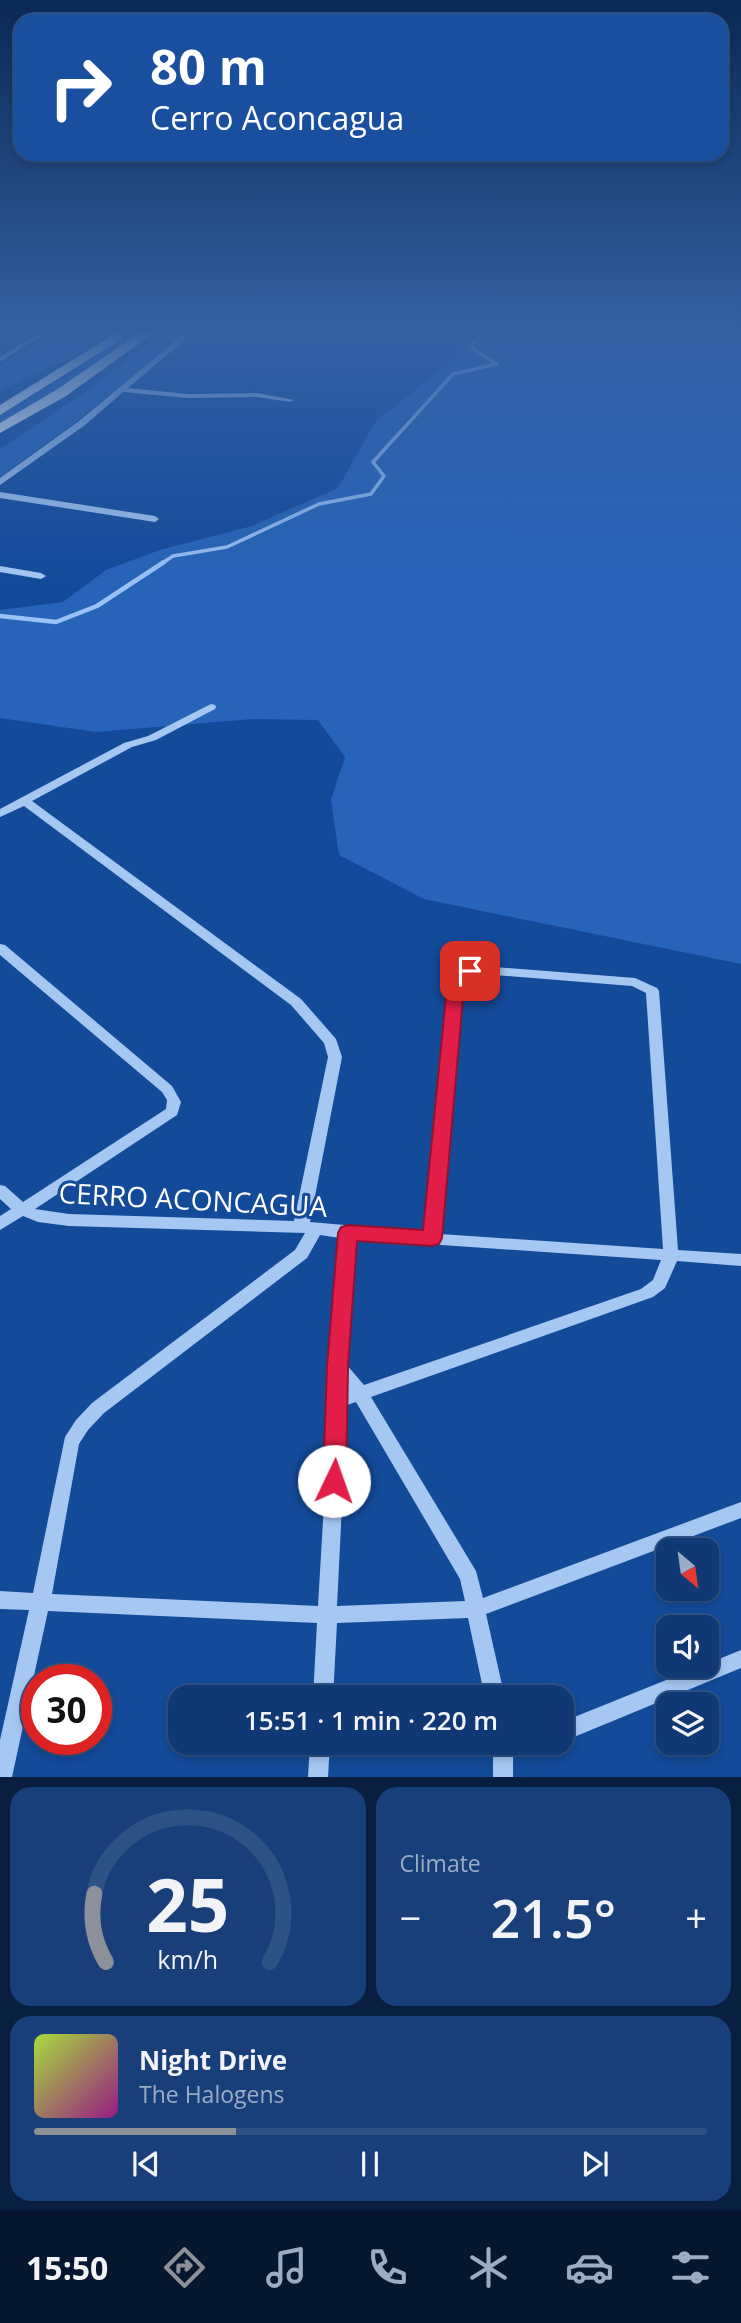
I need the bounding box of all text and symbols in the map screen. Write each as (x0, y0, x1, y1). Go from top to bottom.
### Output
text: 80 m (150, 33, 267, 99)
icon: right (35, 42, 126, 133)
text: Cerro Aconcagua (150, 96, 404, 139)
pin (440, 941, 500, 1001)
icon: arrive (451, 952, 489, 990)
street label: CERRO ACONCAGUA (58, 1173, 329, 1225)
position arrow (297, 1444, 371, 1518)
north arrow (656, 1538, 719, 1601)
map controls (656, 1538, 719, 1755)
button: sound (656, 1615, 719, 1678)
speed limit sign: 30 (21, 1664, 112, 1755)
button: layers (656, 1692, 719, 1755)
text: 15:51 · 1 min · 220 m (244, 1702, 498, 1738)
text: Climate (400, 1847, 481, 1879)
text: 25 (146, 1855, 229, 1954)
text: 21.5° (490, 1882, 616, 1953)
text: − (400, 1891, 421, 1943)
text: + (685, 1891, 707, 1943)
text: km/h (157, 1942, 218, 1976)
text: Night Drive (139, 2042, 287, 2078)
text: The Halogens (139, 2078, 285, 2110)
icon: previous (127, 2145, 165, 2183)
icon: pause (351, 2145, 389, 2183)
icon: next (576, 2145, 614, 2183)
icon: directions (160, 2243, 209, 2292)
icon: music (262, 2243, 311, 2292)
icon: phone (363, 2243, 412, 2292)
icon: climate (464, 2243, 513, 2292)
icon: car (565, 2243, 614, 2292)
icon: filters (666, 2243, 715, 2292)
text: 15:50 (26, 2246, 108, 2289)

